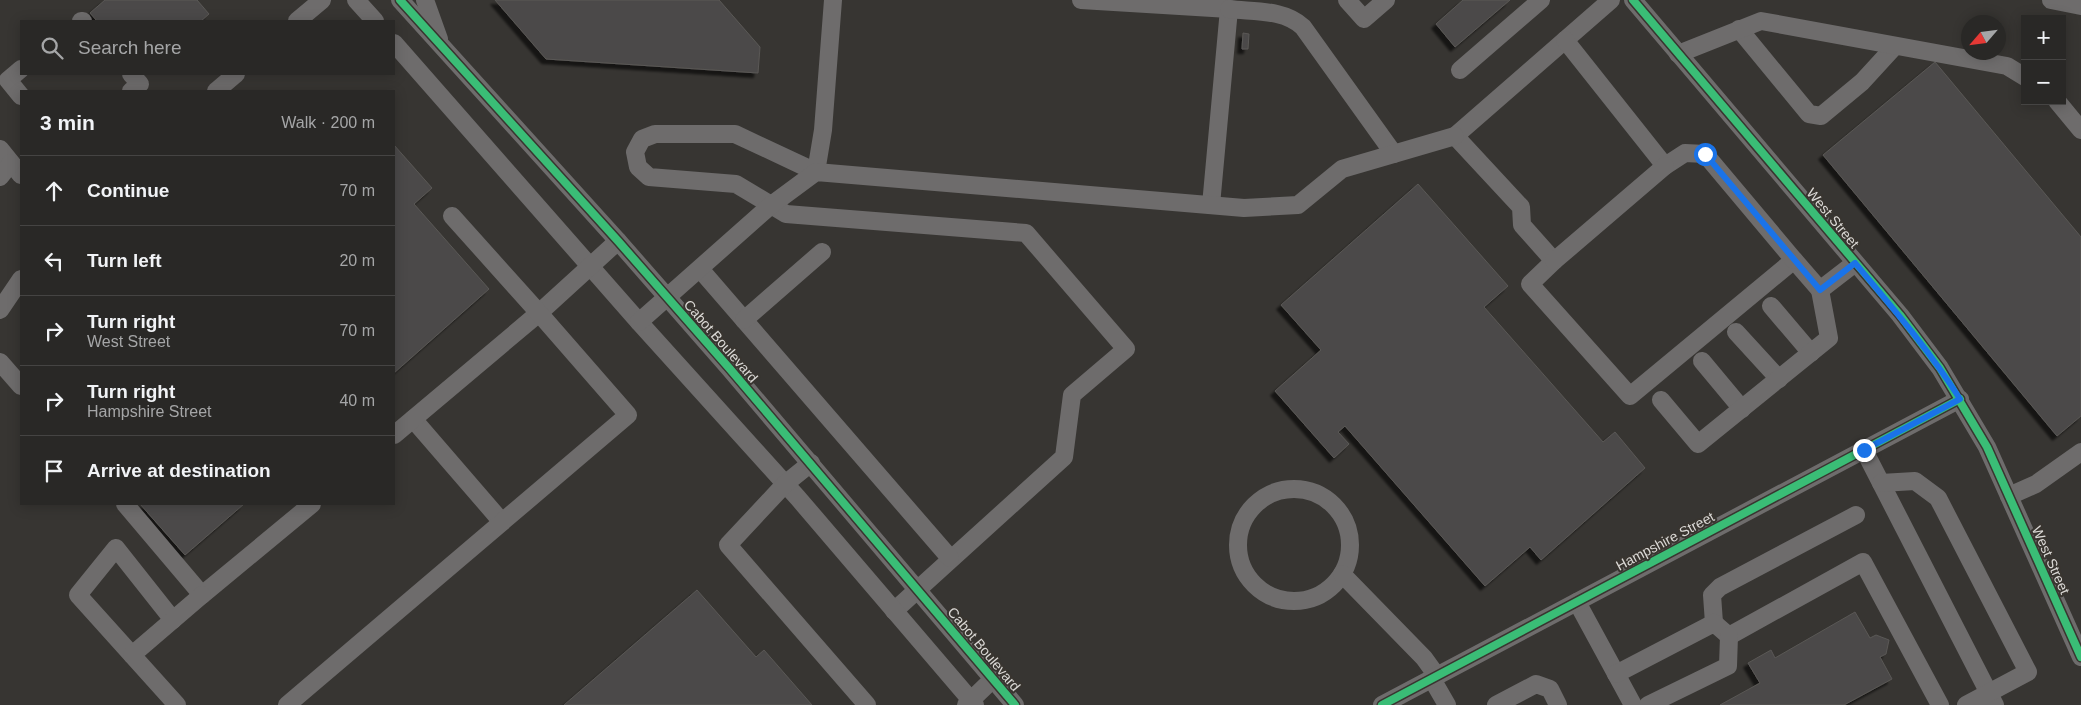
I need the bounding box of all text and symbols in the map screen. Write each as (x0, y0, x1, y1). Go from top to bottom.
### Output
north arrow (1961, 15, 2006, 60)
map controls (2021, 15, 2066, 105)
button: + (2021, 15, 2066, 60)
search box (20, 20, 395, 75)
icon: search (38, 34, 66, 62)
text: Search here (78, 37, 182, 58)
button: − (2021, 60, 2066, 105)
text: 3 min (40, 111, 95, 134)
text: Walk · 200 m (281, 114, 375, 131)
route start (1694, 143, 1717, 166)
icon: ahead (40, 177, 68, 205)
text: Continue (87, 180, 169, 201)
text: 70 m (339, 182, 375, 199)
street label: West Street (1803, 185, 1863, 251)
icon: left (40, 247, 68, 275)
text: Turn left (87, 250, 162, 271)
text: 20 m (339, 252, 375, 269)
street label: Cabot Boulevard (681, 296, 761, 386)
text: Turn right (87, 311, 175, 332)
icon: right (40, 317, 68, 345)
text: 70 m (339, 322, 375, 339)
text: West Street (87, 333, 170, 350)
text: Turn right (87, 381, 175, 402)
icon: right (40, 387, 68, 415)
text: 40 m (339, 392, 375, 409)
text: Hampshire Street (87, 403, 212, 420)
route end (1853, 439, 1876, 462)
icon: arrive (40, 457, 68, 485)
text: Arrive at destination (87, 460, 271, 481)
street label: Hampshire Street (1613, 508, 1717, 574)
street label: West Street (2029, 523, 2073, 597)
street label: Cabot Boulevard (944, 604, 1024, 694)

